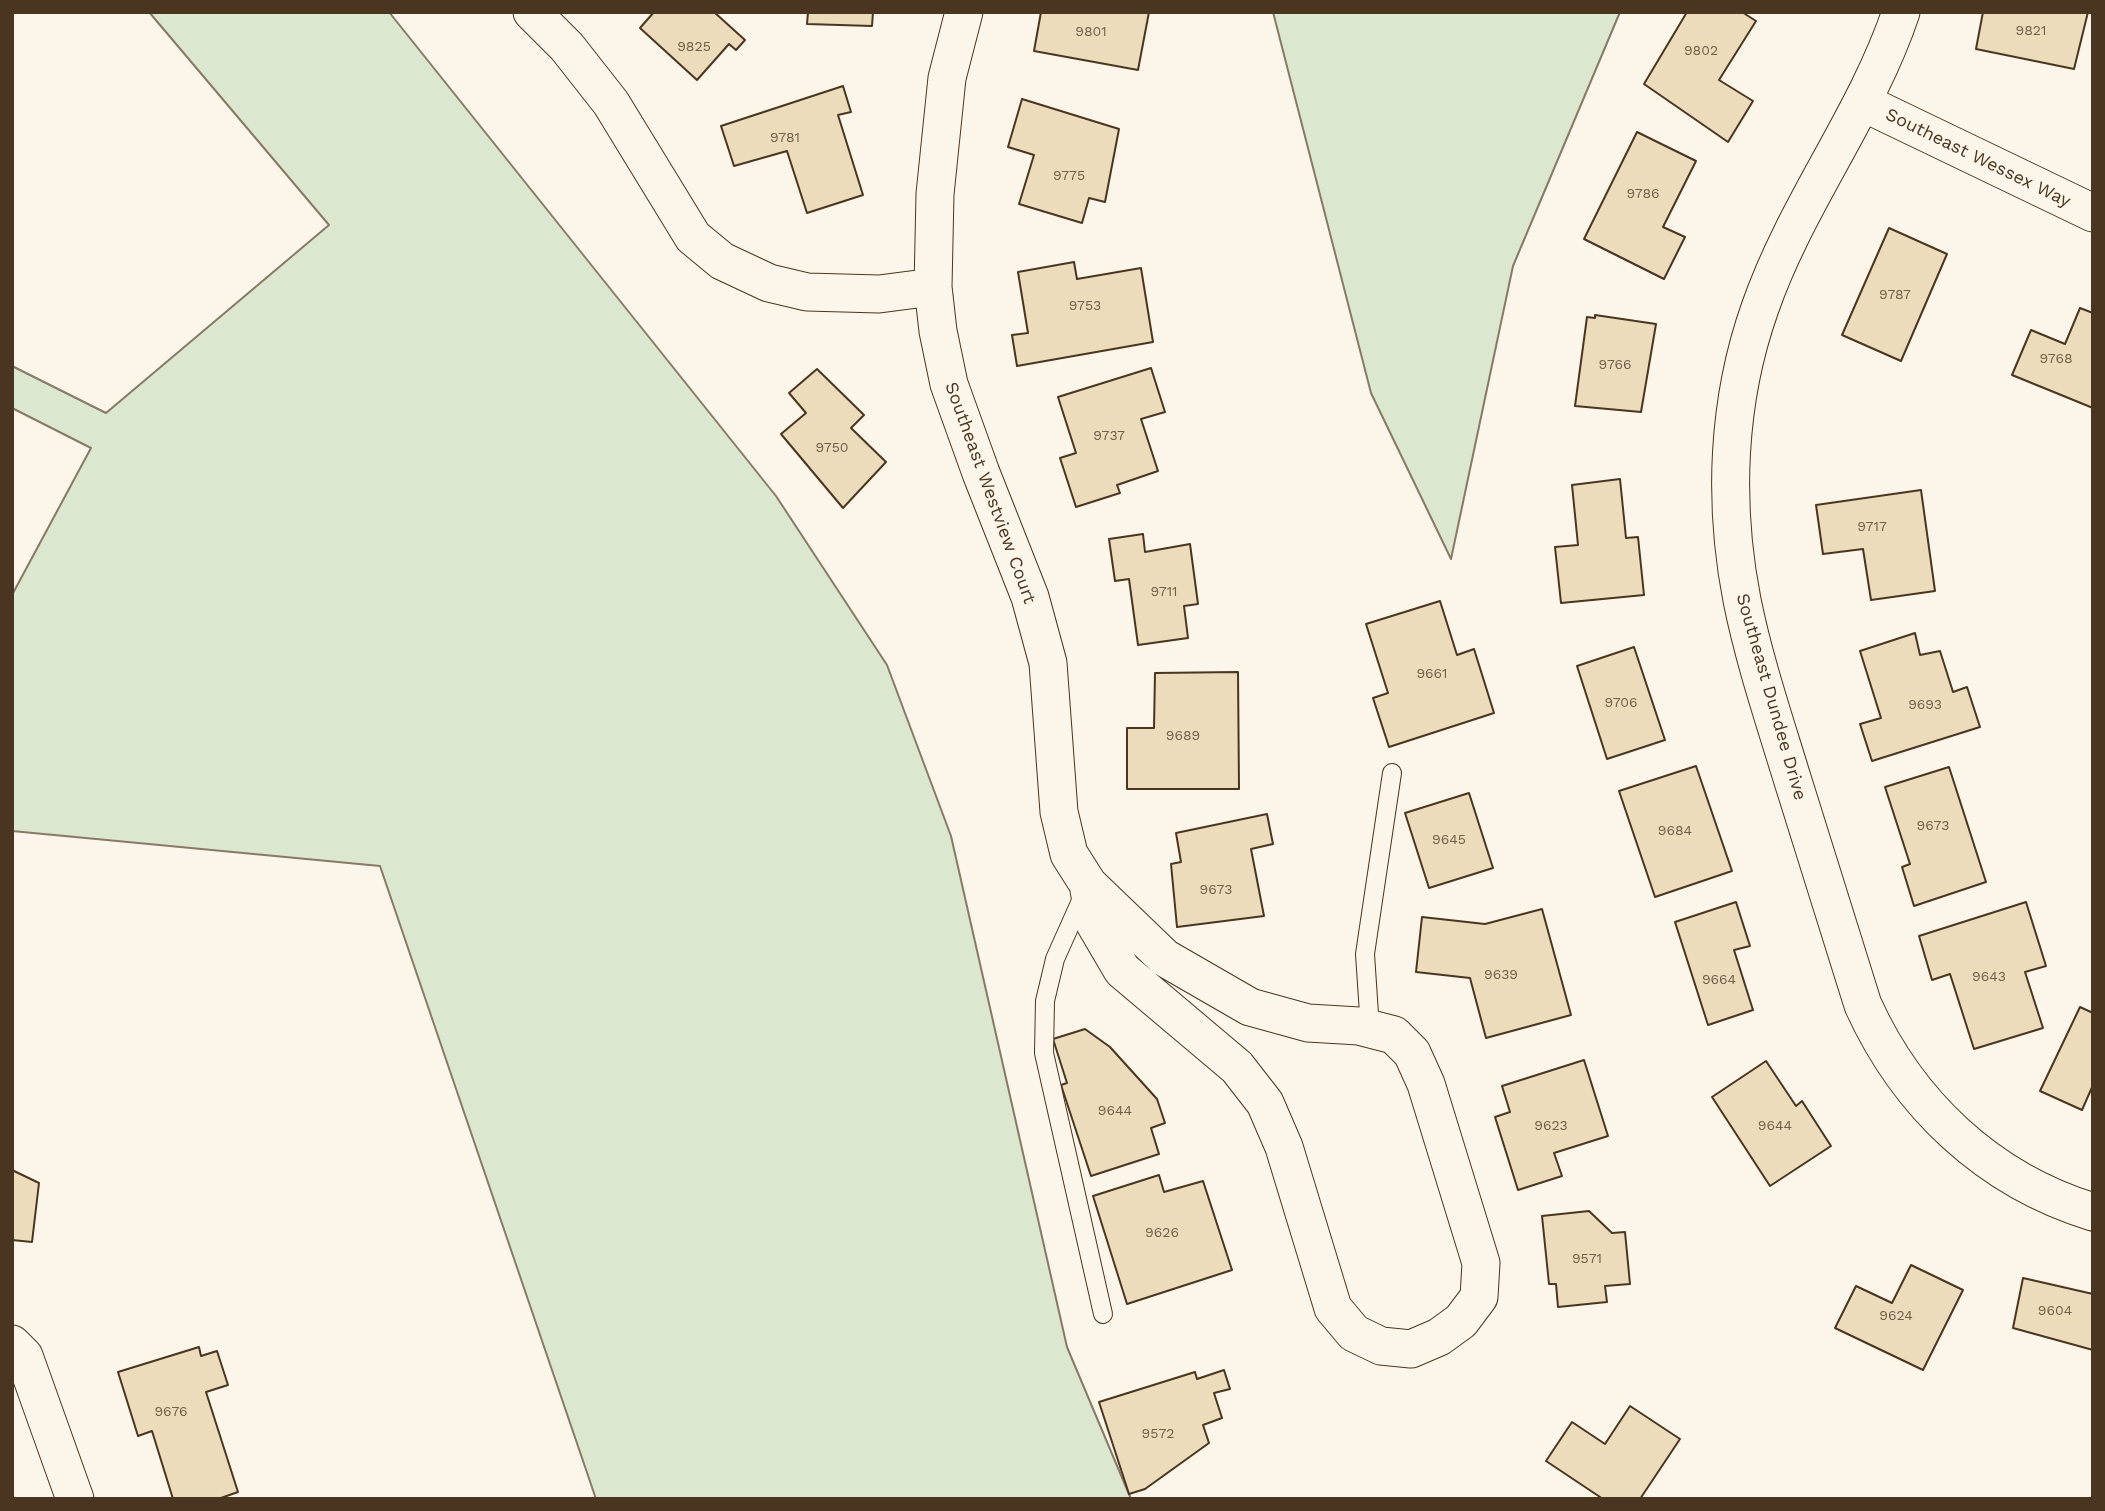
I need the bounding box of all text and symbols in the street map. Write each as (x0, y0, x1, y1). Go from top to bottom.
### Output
house number: 9821 (2016, 23, 2046, 39)
house number: 9801 (1075, 24, 1107, 40)
house number: 9825 (677, 39, 711, 55)
house number: 9802 (1684, 43, 1718, 59)
street label: Southeast Wessex Way (1882, 104, 2074, 212)
house number: 9781 (770, 130, 800, 146)
house number: 9775 (1053, 168, 1085, 184)
house number: 9786 (1626, 186, 1660, 202)
house number: 9787 (1879, 287, 1911, 303)
house number: 9753 (1069, 298, 1101, 314)
house number: 9768 (2039, 351, 2073, 367)
house number: 9766 (1599, 357, 1631, 373)
street label: Southeast Westview Court (940, 379, 1040, 607)
house number: 9737 (1093, 428, 1125, 444)
house number: 9750 (815, 440, 849, 456)
house number: 9717 (1857, 519, 1887, 535)
house number: 9711 (1150, 584, 1178, 600)
street label: Southeast Dundee Drive (1731, 591, 1811, 803)
house number: 9661 (1416, 666, 1448, 682)
house number: 9706 (1604, 695, 1638, 711)
house number: 9693 (1908, 697, 1942, 713)
house number: 9689 (1166, 728, 1200, 744)
house number: 9673 (1916, 818, 1950, 834)
house number: 9684 (1658, 823, 1692, 839)
house number: 9645 (1432, 832, 1466, 848)
house number: 9673 (1199, 882, 1233, 898)
house number: 9639 (1484, 967, 1518, 983)
house number: 9643 (1972, 969, 2006, 985)
house number: 9664 (1702, 972, 1736, 988)
house number: 9644 (1098, 1103, 1132, 1119)
house number: 9623 (1534, 1118, 1568, 1134)
house number: 9644 (1758, 1118, 1792, 1134)
house number: 9626 (1145, 1225, 1179, 1241)
house number: 9571 (1572, 1251, 1602, 1267)
house number: 9604 (2038, 1303, 2072, 1319)
house number: 9624 (1879, 1308, 1913, 1324)
house number: 9676 (154, 1404, 188, 1420)
house number: 9572 (1142, 1426, 1174, 1442)

